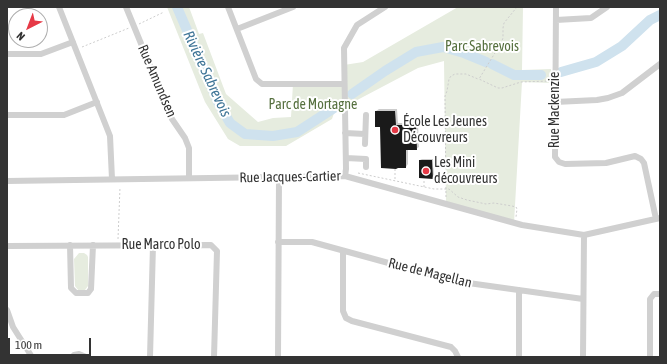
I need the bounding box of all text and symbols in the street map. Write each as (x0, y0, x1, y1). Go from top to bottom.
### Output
north arrow (8, 8, 48, 48)
water label: Rivière Sabrevois (179, 28, 235, 120)
text: N (14, 30, 27, 43)
park label: Parc Sabrevois (445, 39, 519, 55)
street label: Rue Amundsen (134, 42, 180, 120)
street label: Rue Mackenzie (547, 72, 563, 148)
park label: Parc de Mortagne (269, 97, 357, 113)
place label: École Les Jeunes Découvreurs (403, 114, 487, 146)
marker: École Les Jeunes Découvreurs (390, 125, 400, 135)
place label: Les Mini découvreurs (434, 155, 498, 188)
marker: Les Mini découvreurs (421, 166, 431, 176)
street label: Rue Jacques-Cartier (239, 168, 341, 186)
street label: Rue Marco Polo (121, 237, 201, 253)
street label: Rue de Magellan (386, 254, 474, 292)
scale bar (10, 330, 93, 356)
text: 100 m (15, 338, 42, 352)

